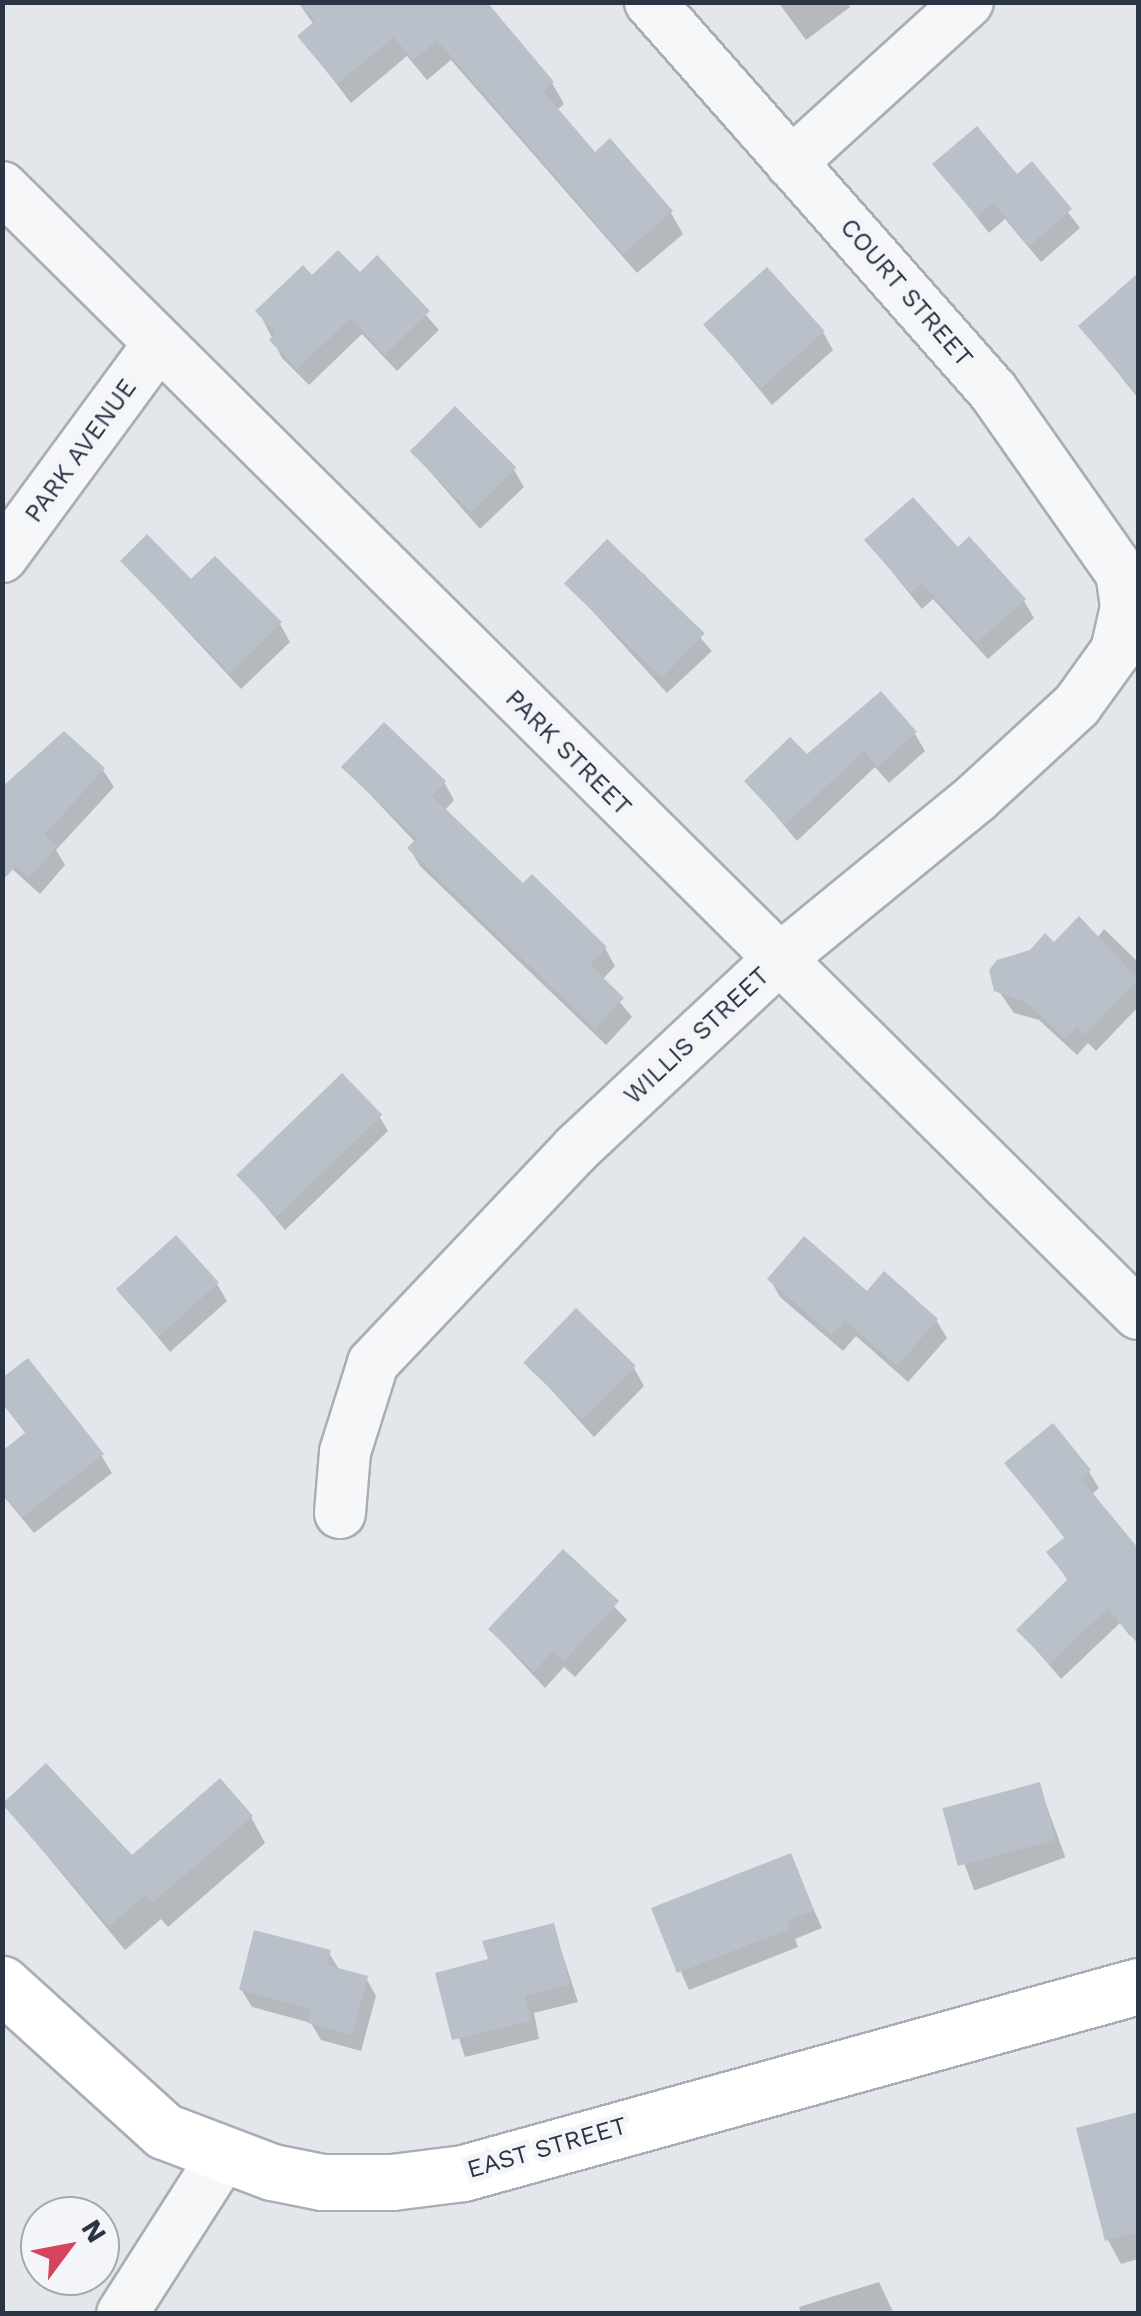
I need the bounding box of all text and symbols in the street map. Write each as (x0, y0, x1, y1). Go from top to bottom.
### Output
street label: COURT STREET (833, 212, 979, 374)
street label: PARK AVENUE (19, 373, 143, 529)
street label: PARK STREET (499, 684, 637, 822)
street label: WILLIS STREET (618, 961, 776, 1111)
street label: EAST STREET (463, 2111, 631, 2185)
north arrow (20, 2196, 120, 2296)
text: N (75, 2213, 114, 2248)

